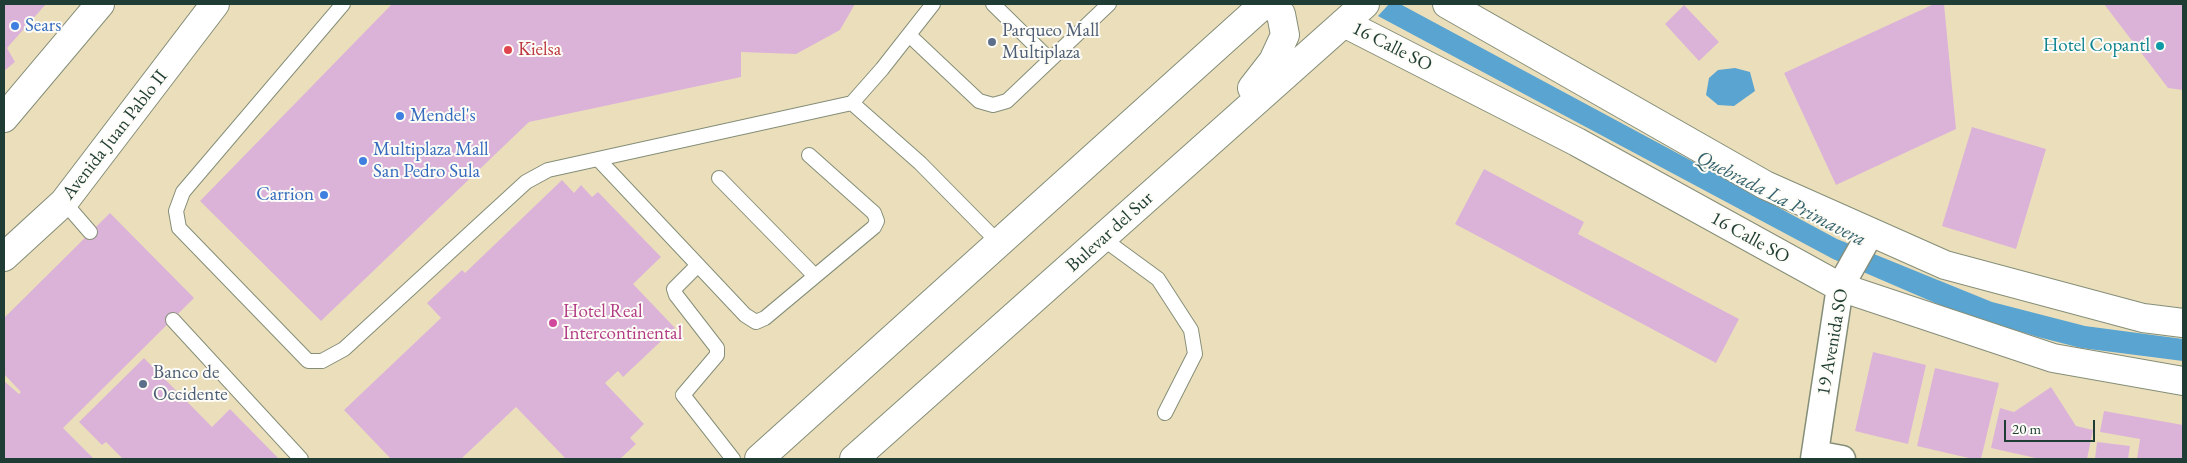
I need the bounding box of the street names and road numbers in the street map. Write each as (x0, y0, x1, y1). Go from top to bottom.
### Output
street label: 16 Calle SO (1348, 17, 1436, 77)
street label: Avenida Juan Pablo II (57, 66, 173, 204)
street label: Bulevar del Sur (1062, 187, 1158, 277)
street label: 16 Calle SO (1707, 207, 1793, 269)
street label: 19 Avenida SO (1812, 287, 1854, 397)

